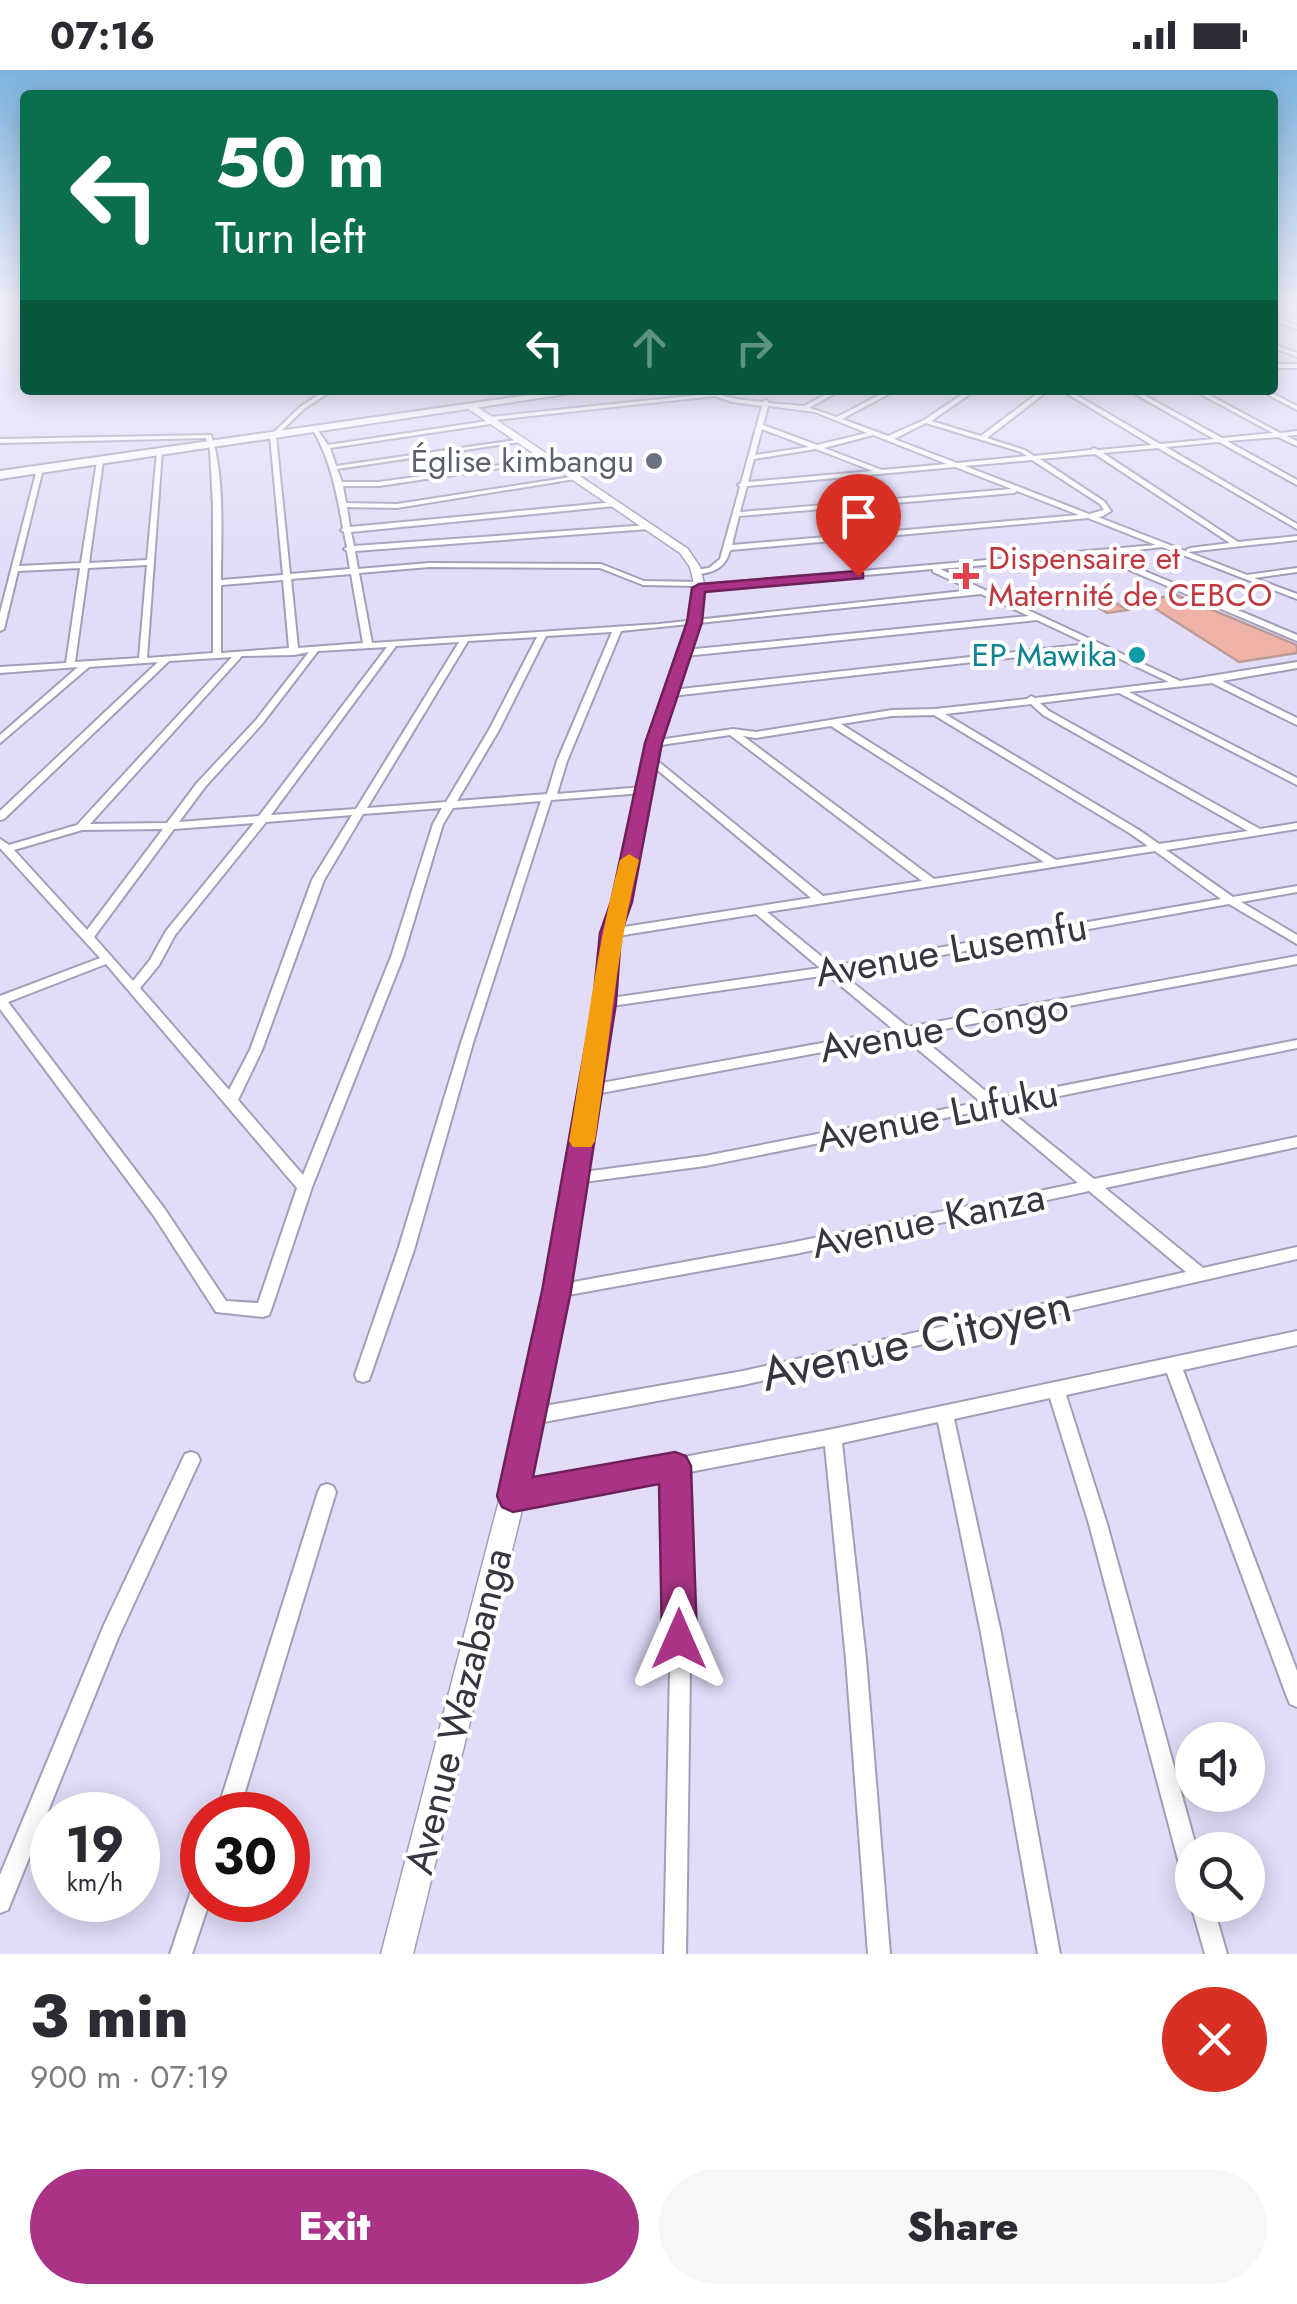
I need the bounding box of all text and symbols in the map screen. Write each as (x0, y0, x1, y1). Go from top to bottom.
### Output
text: 07:16 (50, 8, 155, 63)
text: 50 m (215, 112, 385, 213)
icon: left (50, 130, 180, 260)
text: Turn left (215, 205, 366, 270)
icon: left (517, 320, 572, 375)
icon: ahead (622, 320, 677, 375)
icon: right (727, 320, 782, 375)
place label: Église kimbangu (411, 438, 634, 484)
marker: Église kimbangu (643, 450, 665, 472)
pin (816, 474, 901, 577)
icon: arrive (831, 489, 886, 544)
place label: Dispensaire et Maternité de CEBCO (988, 535, 1272, 618)
marker: Dispensaire et Maternité de CEBCO (953, 563, 979, 589)
place label: EP Mawika (972, 632, 1117, 678)
marker: EP Mawika (1126, 644, 1148, 666)
street label: Avenue Lusemfu (810, 897, 1092, 1001)
street label: Avenue Congo (815, 977, 1073, 1077)
street label: Avenue Lufuku (811, 1063, 1063, 1167)
street label: Avenue Kanza (806, 1167, 1050, 1273)
street label: Avenue Citoyen (754, 1270, 1078, 1409)
street label: Avenue Wazabanga (389, 1542, 527, 1880)
position arrow (627, 1587, 731, 1691)
map controls (1175, 1722, 1265, 1922)
button: sound (1175, 1722, 1265, 1812)
speed limit sign: 30 (180, 1792, 310, 1922)
text: 19 (66, 1808, 124, 1881)
button: search (1175, 1832, 1265, 1922)
text: km/h (67, 1864, 123, 1900)
text: 3 min (30, 1973, 189, 2060)
button: close (1162, 1987, 1267, 2092)
text: 900 m · 07:19 (30, 2054, 229, 2100)
button: Exit (30, 2169, 639, 2284)
button: Share (659, 2169, 1267, 2284)

